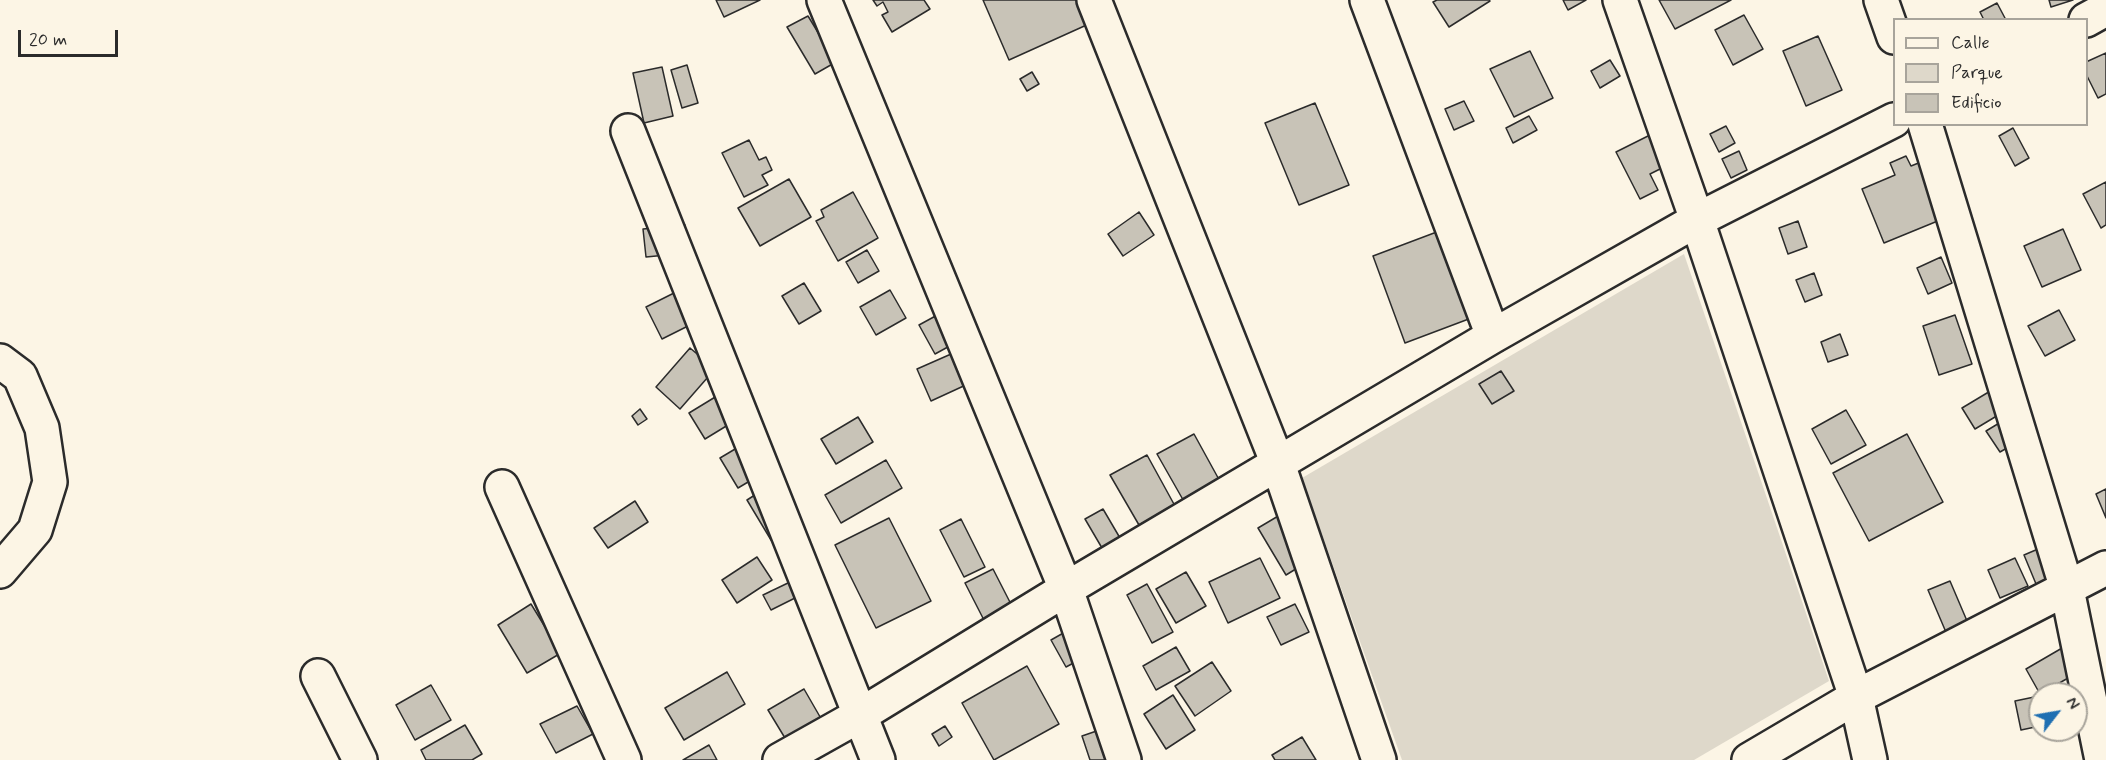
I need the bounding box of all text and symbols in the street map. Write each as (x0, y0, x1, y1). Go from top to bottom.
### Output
scale bar (21, 18, 122, 56)
legend (1893, 18, 2088, 126)
text: 20 m (29, 28, 67, 52)
text: Calle (1951, 31, 1990, 55)
text: Parque (1951, 61, 2003, 85)
text: Edificio (1951, 91, 2002, 115)
north arrow (2028, 682, 2088, 742)
text: N (2060, 694, 2084, 713)

